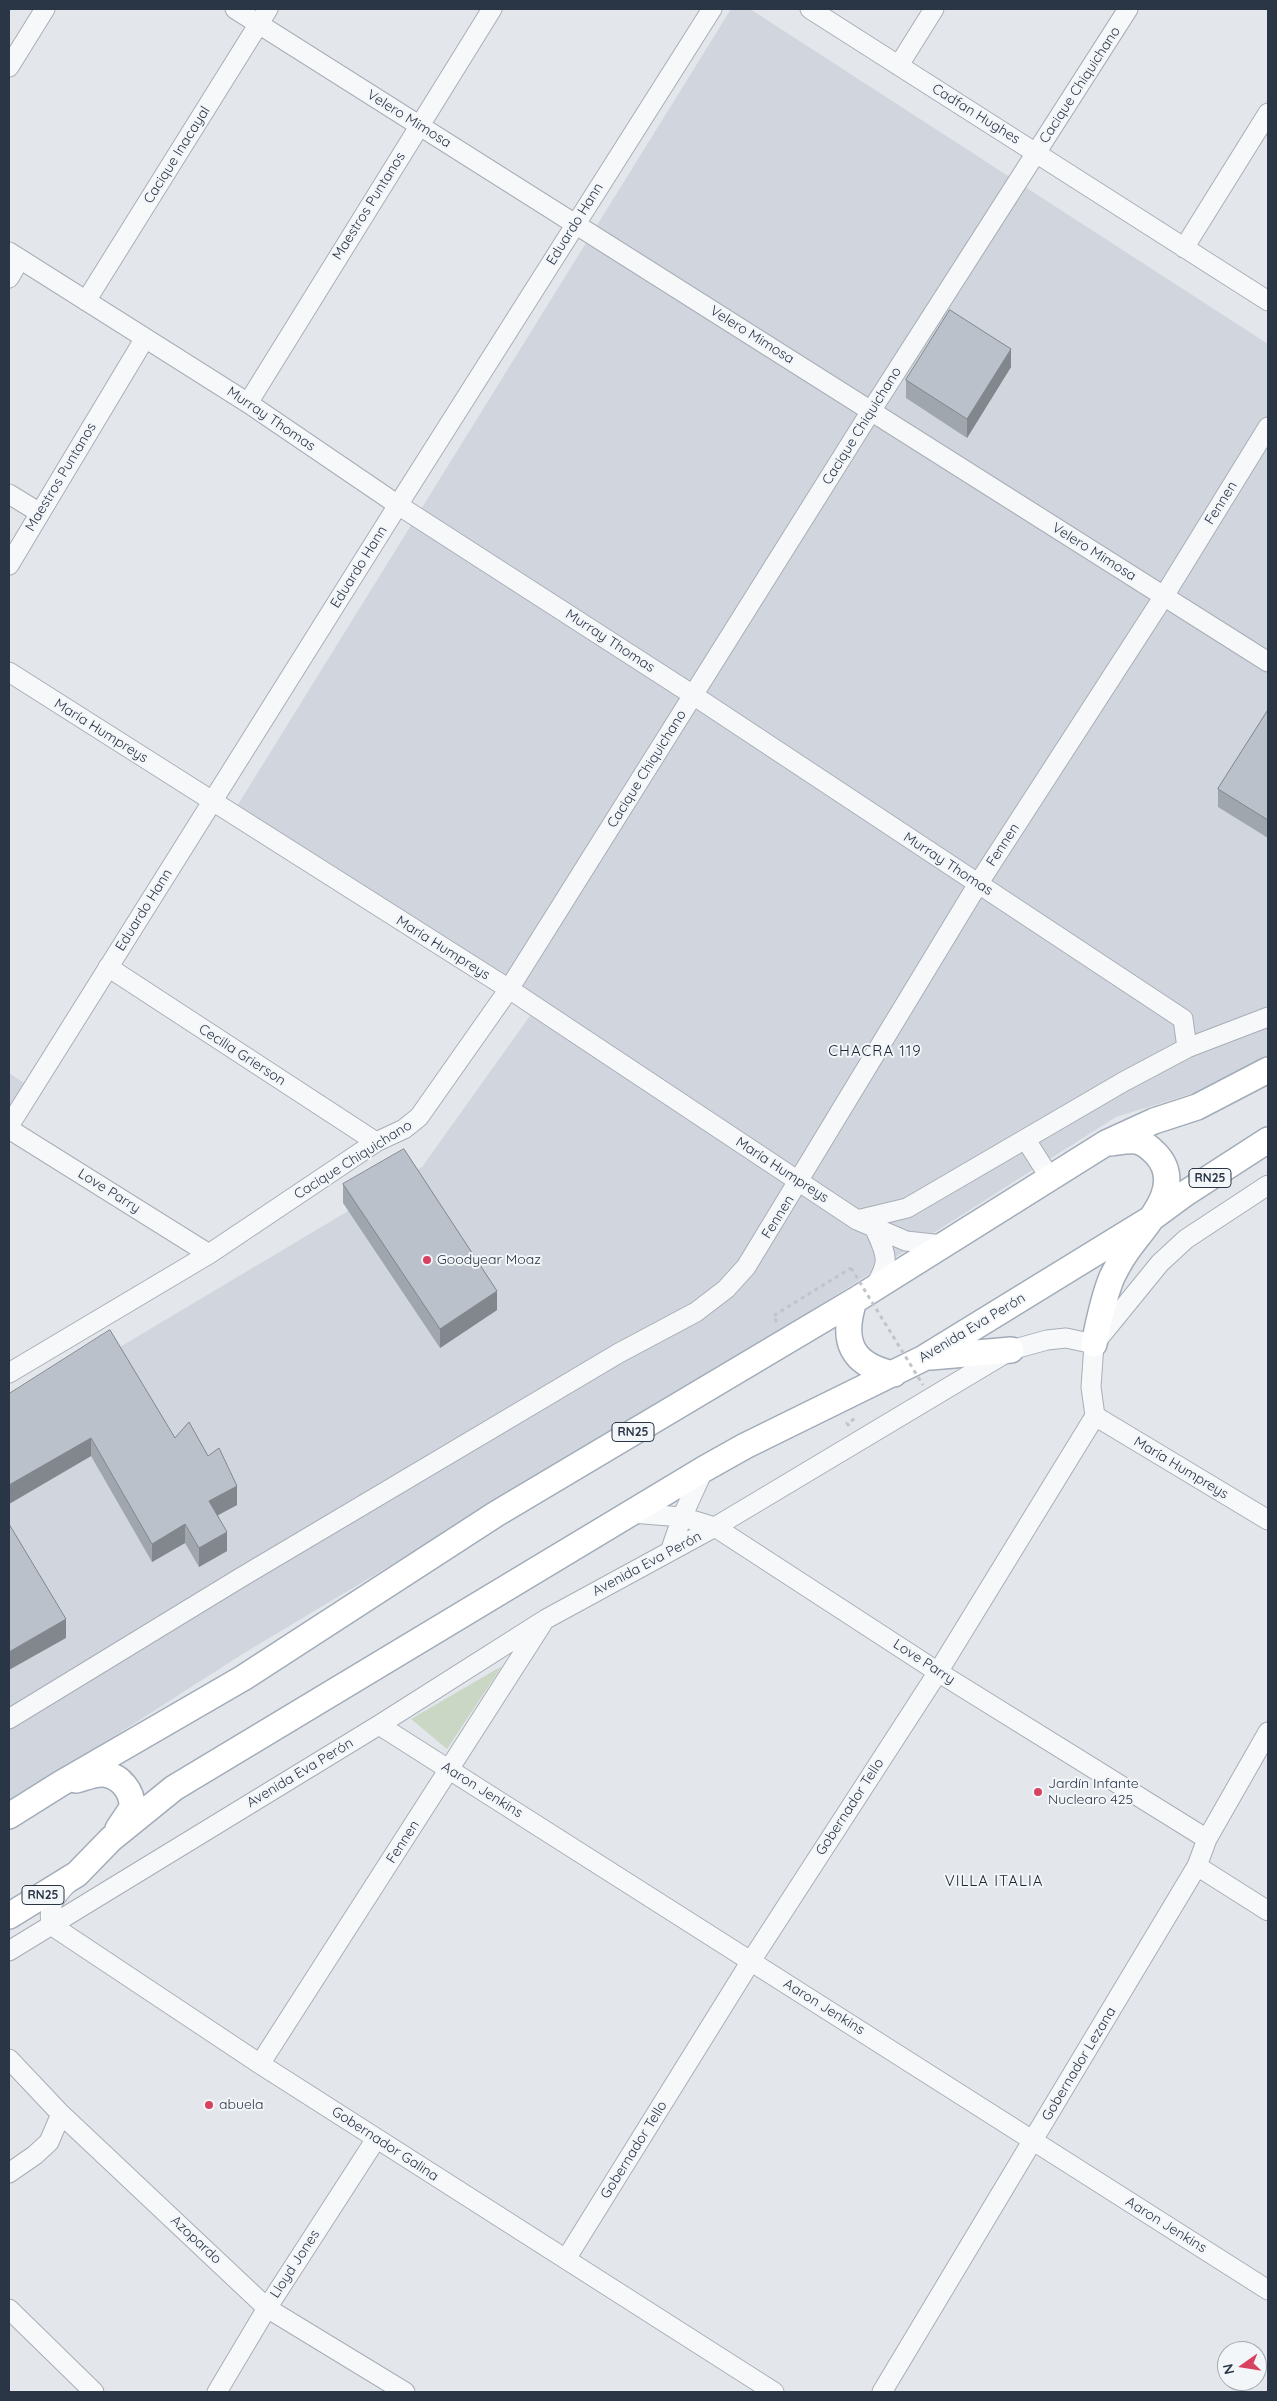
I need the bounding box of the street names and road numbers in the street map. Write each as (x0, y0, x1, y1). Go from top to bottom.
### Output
street label: Cacique Chiquichano (1036, 23, 1124, 147)
street label: Cadfan Hughes (929, 80, 1023, 148)
street label: Velero Mimosa (364, 86, 454, 152)
street label: Cacique Inacayal (140, 103, 214, 207)
street label: Maestros Puntanos (329, 149, 409, 263)
street label: Eduardo Hann (543, 180, 607, 268)
street label: Velero Mimosa (707, 302, 797, 368)
street label: Cacique Chiquichano (819, 364, 905, 488)
street label: Murray Thomas (224, 383, 318, 455)
street label: Maestros Puntanos (22, 420, 100, 534)
street label: Fennen (1201, 478, 1241, 528)
street label: Velero Mimosa (1049, 519, 1139, 585)
street label: Eduardo Hann (327, 523, 391, 611)
street label: Murray Thomas (562, 606, 658, 676)
street label: María Humpreys (51, 695, 151, 767)
street label: Cacique Chiquichano (604, 707, 690, 831)
street label: Fennen (983, 820, 1023, 870)
street label: Murray Thomas (900, 829, 996, 899)
street label: Eduardo Hann (112, 866, 176, 954)
street label: María Humpreys (393, 912, 493, 984)
street label: Cecilia Grierson (195, 1021, 289, 1089)
street label: Cacique Chiquichano (291, 1117, 415, 1203)
street label: María Humpreys (732, 1134, 832, 1206)
street label: Love Parry (75, 1165, 143, 1217)
road number: RN25 (1189, 1168, 1231, 1188)
street label: Fennen (758, 1192, 798, 1242)
street label: Avenida Eva Perón (916, 1290, 1028, 1366)
road number: RN25 (612, 1422, 654, 1441)
street label: María Humpreys (1131, 1433, 1231, 1503)
street label: Avenida Eva Perón (590, 1528, 704, 1600)
street label: Love Parry (890, 1636, 958, 1688)
street label: Avenida Eva Perón (244, 1735, 356, 1811)
street label: Gobernador Tello (812, 1755, 888, 1859)
street label: Aaron Jenkins (438, 1758, 526, 1822)
street label: Fennen (383, 1817, 423, 1867)
road number: RN25 (22, 1886, 64, 1904)
street label: Aaron Jenkins (780, 1975, 868, 2039)
street label: Gobernador Lezana (1038, 2004, 1120, 2124)
street label: Gobernador Tello (597, 2098, 671, 2202)
street label: Gobernador Galina (328, 2103, 442, 2185)
street label: Aaron Jenkins (1122, 2193, 1210, 2257)
street label: Azopardo (167, 2212, 225, 2268)
street label: Lloyd Jones (267, 2227, 323, 2301)

